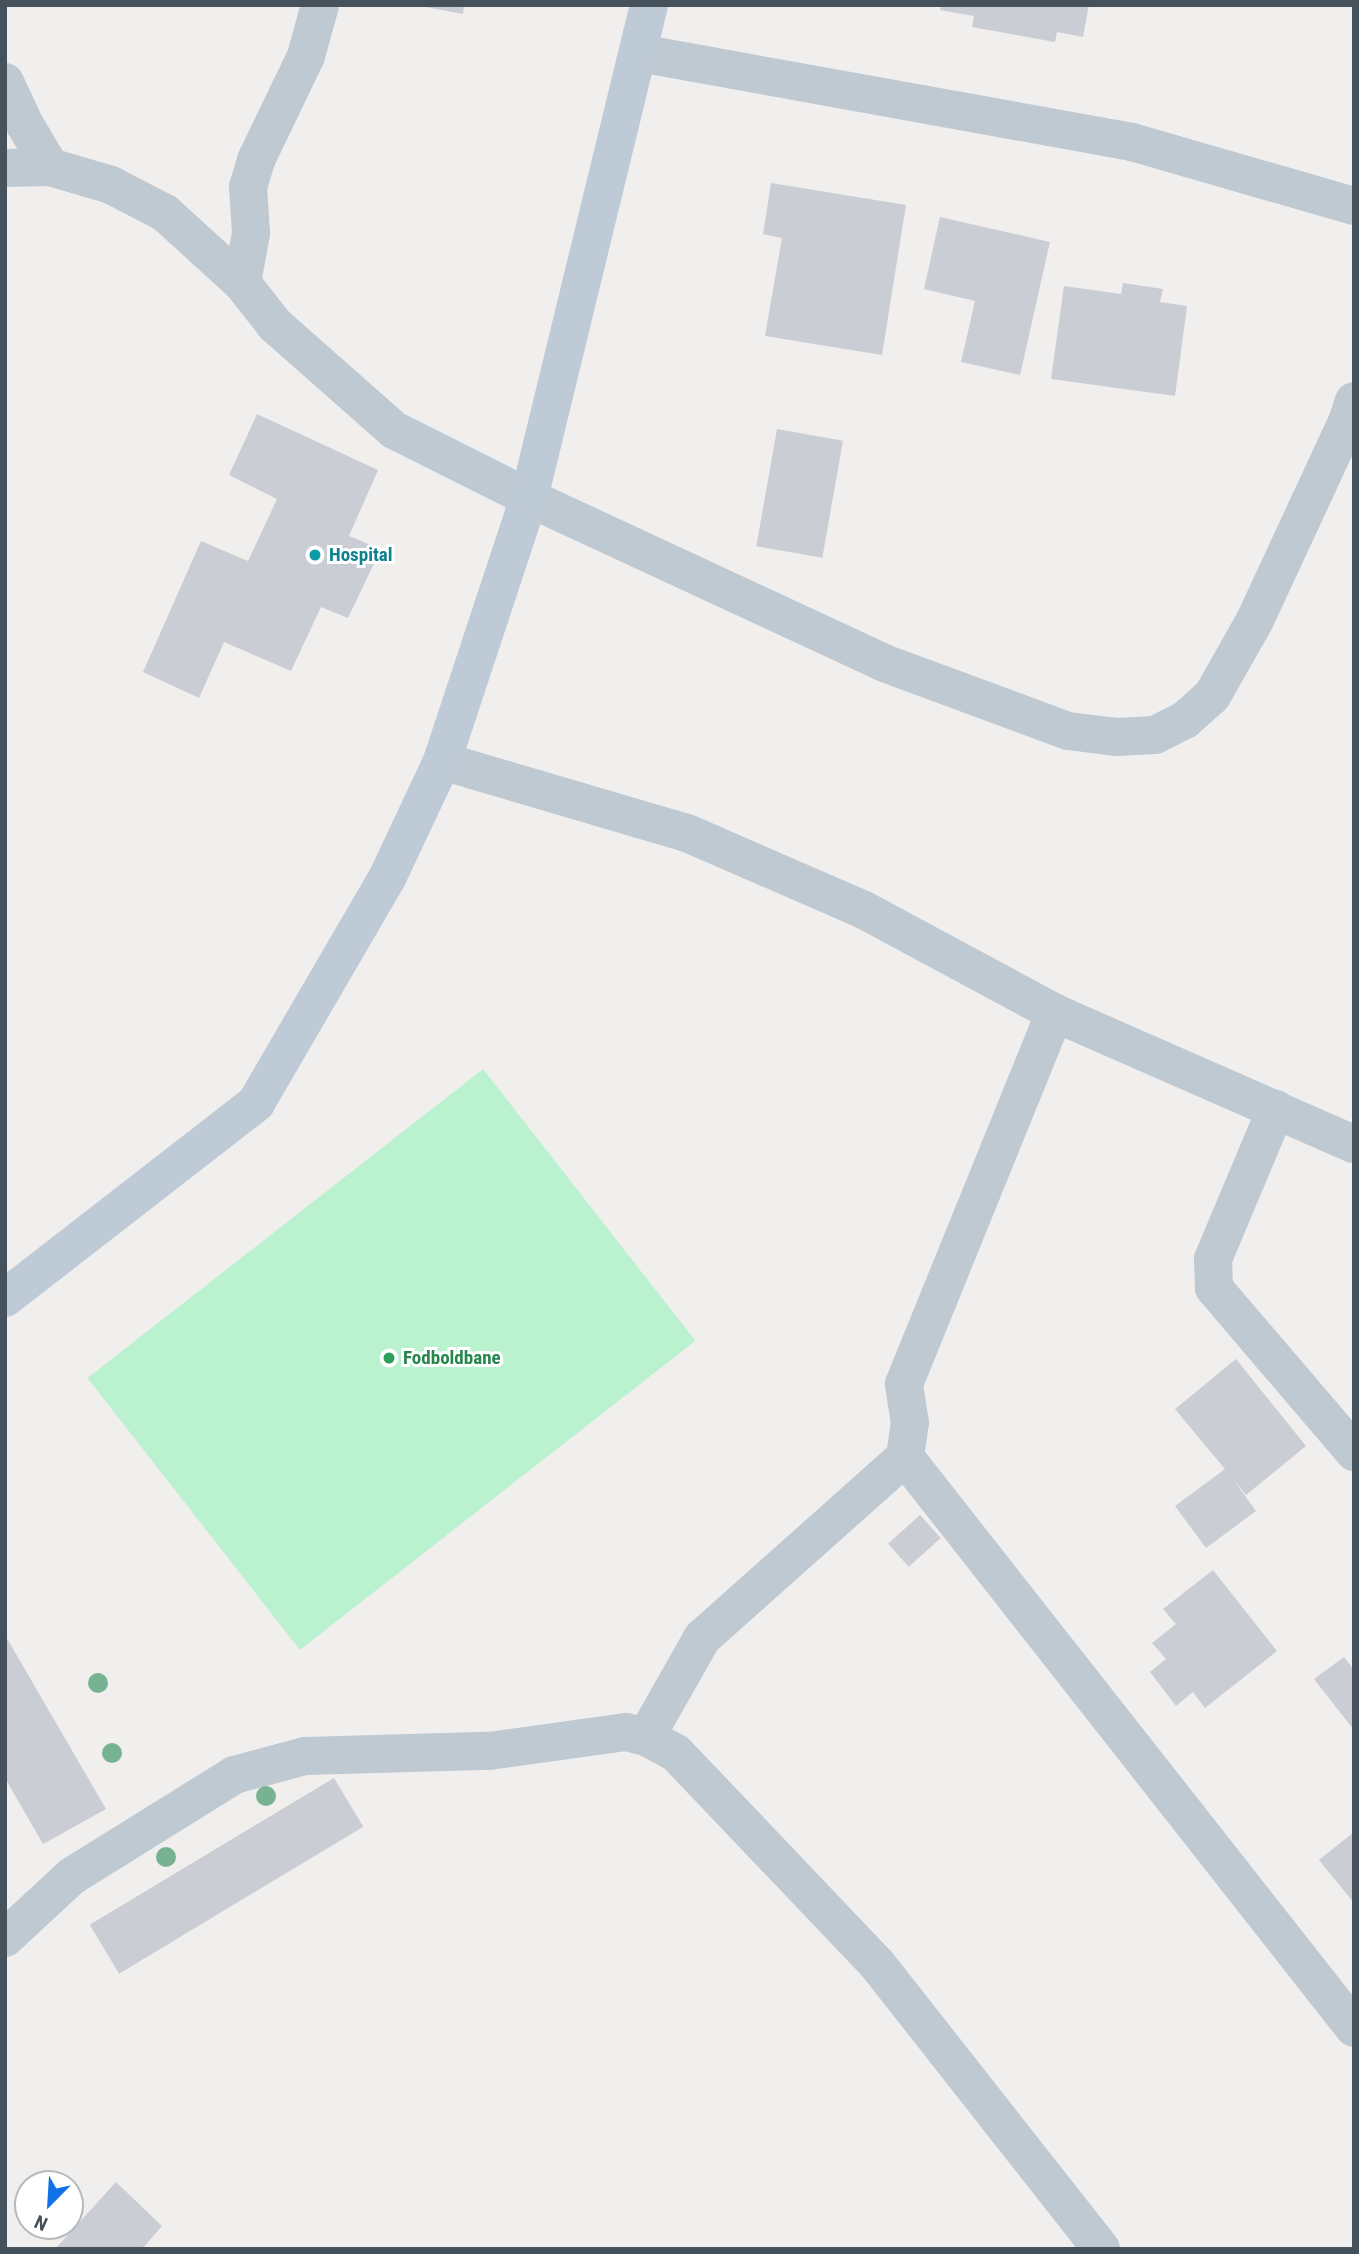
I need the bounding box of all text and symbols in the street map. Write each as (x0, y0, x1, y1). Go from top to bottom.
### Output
place label: Hospital (329, 544, 393, 566)
marker: Hospital (307, 547, 323, 563)
place label: Fodboldbane (403, 1347, 501, 1369)
marker: Fodboldbane (381, 1350, 397, 1366)
north arrow (14, 2170, 84, 2240)
text: N (31, 2210, 51, 2236)

